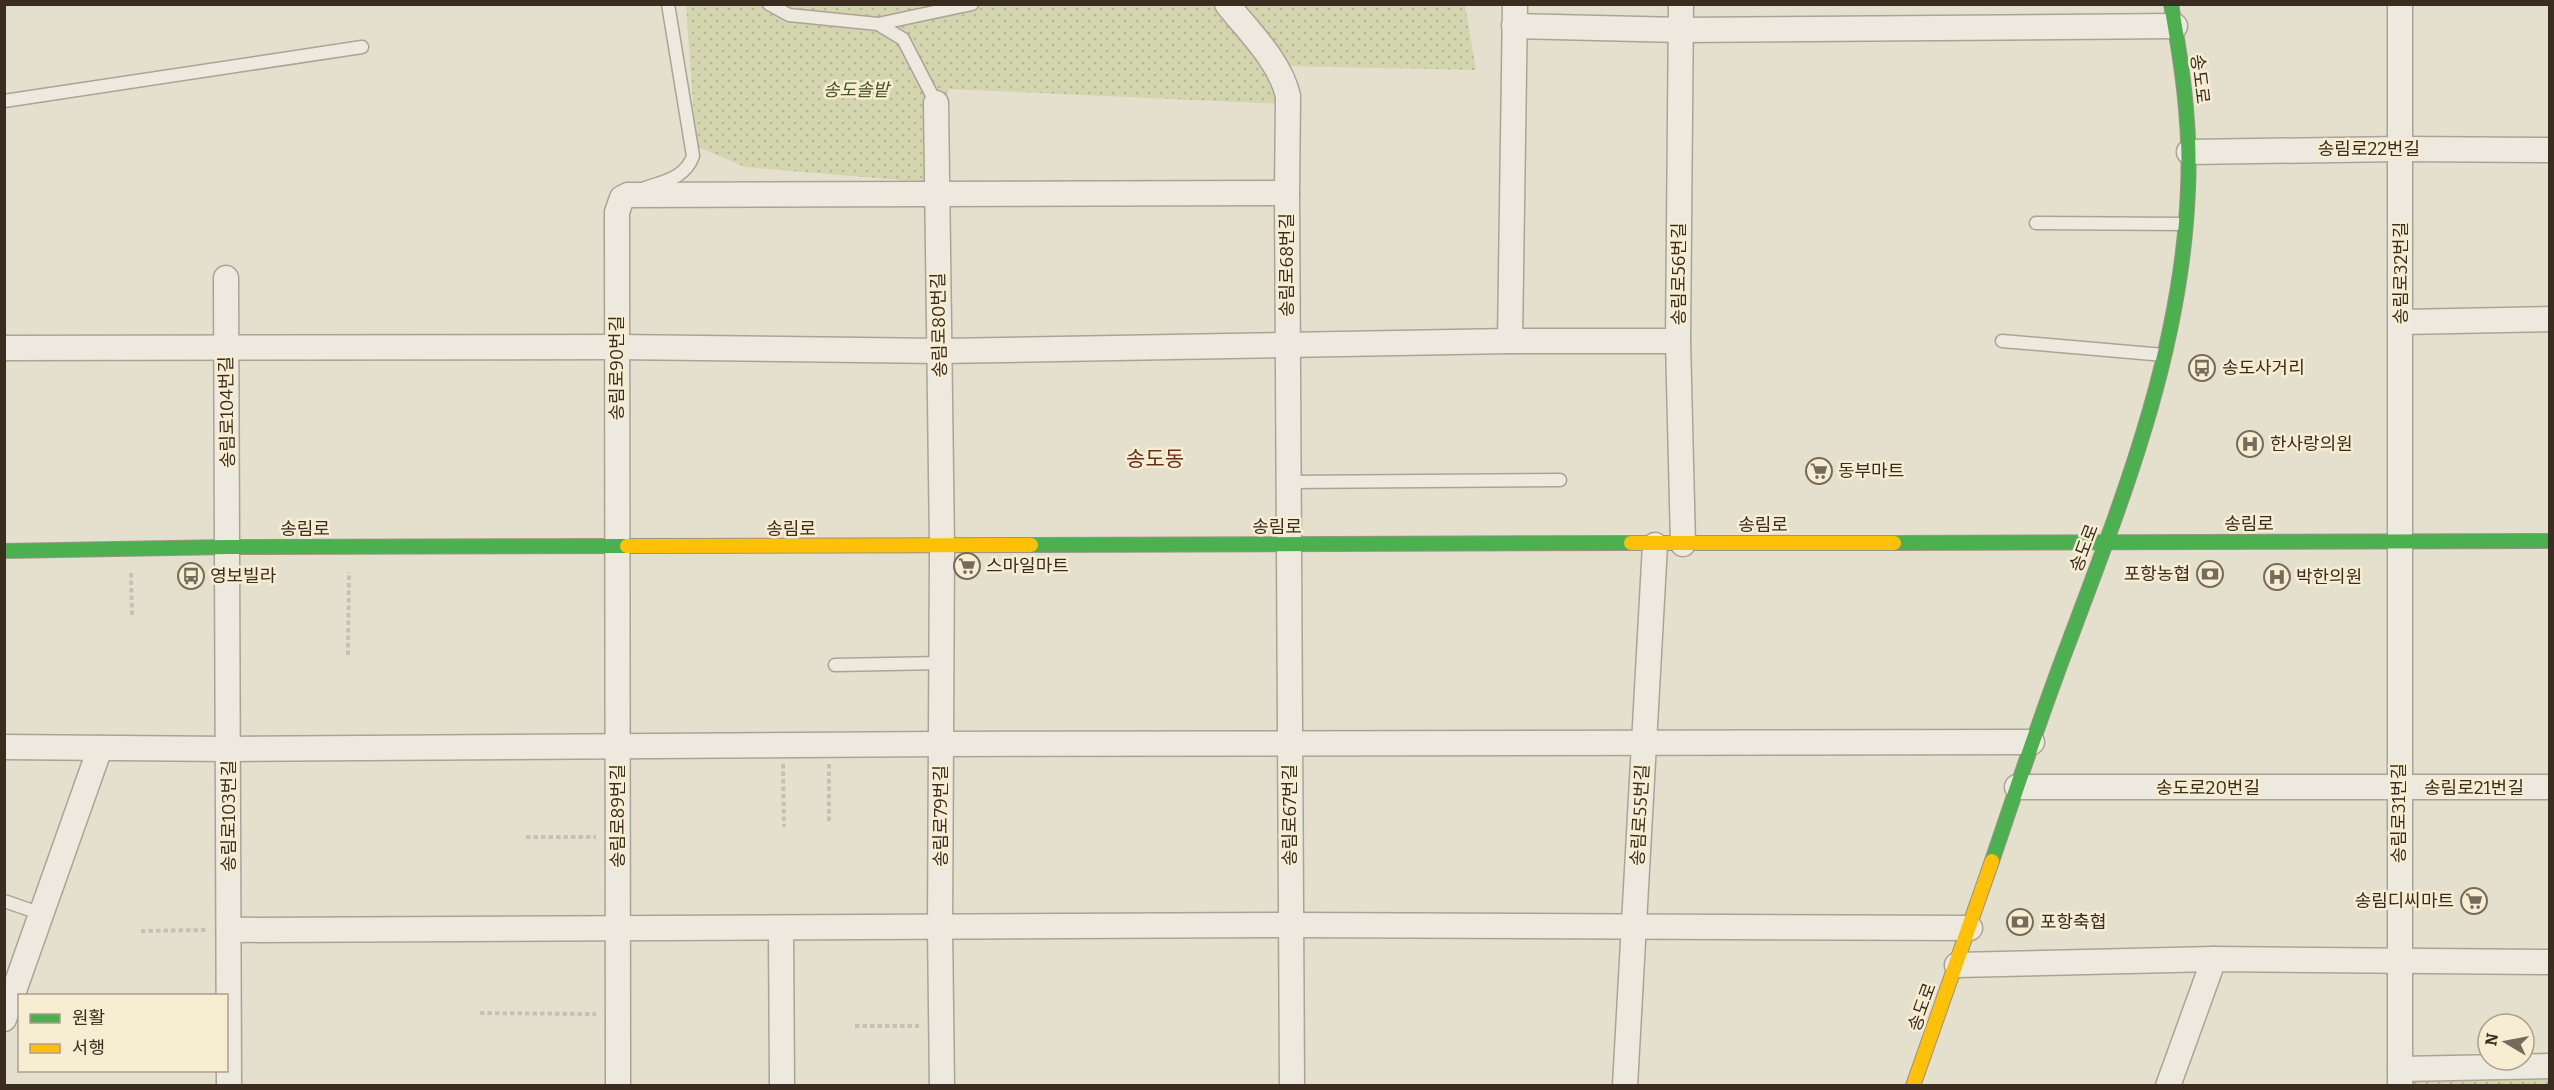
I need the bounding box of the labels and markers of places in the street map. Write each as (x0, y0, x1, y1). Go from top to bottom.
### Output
bus stop icon: 송도사거리 (2187, 353, 2217, 383)
place label: 송도사거리 (2222, 357, 2305, 379)
hospital icon: 한사랑의원 (2235, 429, 2265, 459)
place label: 한사랑의원 (2270, 433, 2353, 455)
supermarket icon: 동부마트 (1804, 456, 1834, 486)
place label: 동부마트 (1838, 460, 1904, 482)
supermarket icon: 스마일마트 (952, 551, 982, 581)
place label: 스마일마트 (986, 555, 1069, 577)
bank icon: 포항농협 (2195, 559, 2225, 589)
bus stop icon: 영보빌라 (176, 561, 206, 591)
hospital icon: 박한의원 (2262, 562, 2292, 592)
place label: 포항농협 (2124, 563, 2190, 585)
place label: 영보빌라 (210, 565, 277, 587)
place label: 박한의원 (2296, 566, 2362, 588)
supermarket icon: 송림디씨마트 (2459, 886, 2489, 916)
place label: 송림디씨마트 (2355, 890, 2454, 912)
bank icon: 포항축협 (2005, 907, 2035, 937)
place label: 포항축협 (2040, 911, 2106, 933)

